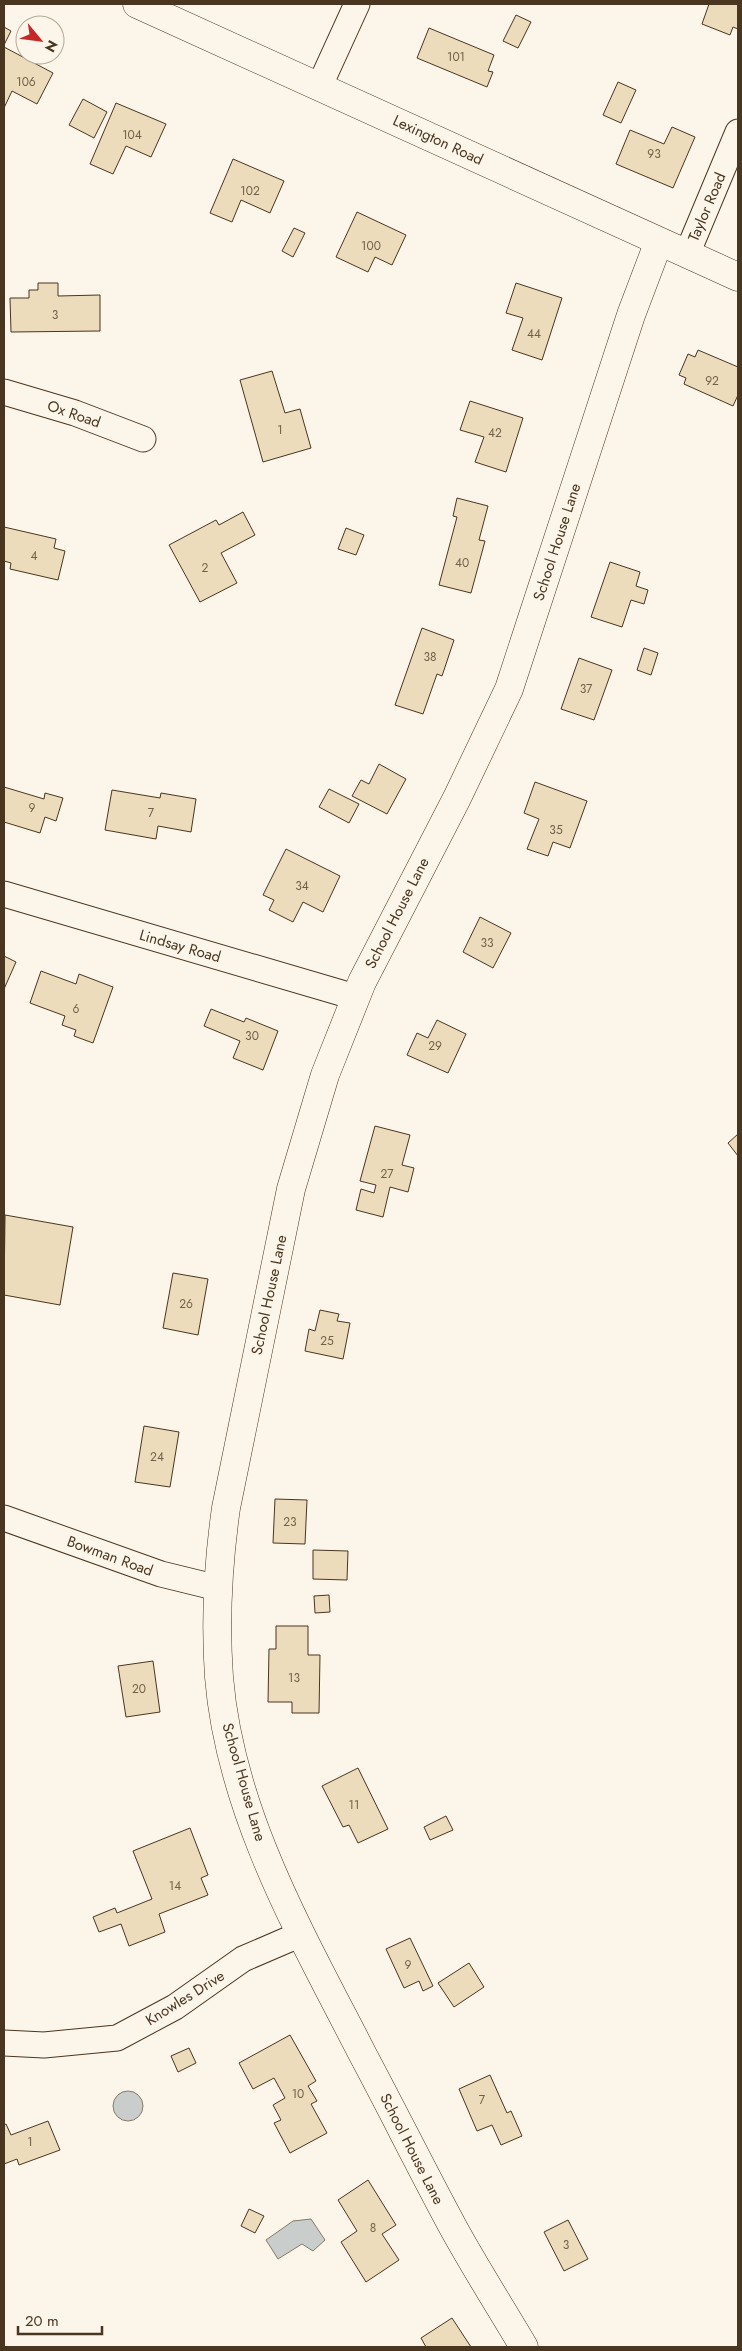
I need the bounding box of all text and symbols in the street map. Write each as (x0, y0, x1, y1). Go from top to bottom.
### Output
north arrow (15, 15, 65, 65)
text: N (40, 37, 63, 56)
house number: 101 (447, 48, 465, 66)
house number: 106 (16, 73, 36, 91)
street label: Lexington Road (389, 109, 487, 171)
house number: 104 (122, 126, 142, 144)
house number: 93 (647, 145, 661, 163)
street label: Taylor Road (683, 169, 731, 245)
house number: 102 (240, 182, 260, 200)
house number: 100 (361, 237, 381, 255)
house number: 3 (52, 306, 59, 324)
house number: 44 (527, 325, 541, 343)
house number: 92 (705, 372, 719, 390)
street label: Ox Road (44, 395, 104, 433)
house number: 1 (277, 421, 283, 439)
house number: 42 (488, 424, 502, 442)
street label: School House Lane (528, 480, 586, 604)
house number: 4 (31, 547, 38, 565)
house number: 40 (455, 554, 469, 572)
house number: 2 (202, 559, 209, 577)
house number: 38 (423, 648, 437, 666)
house number: 37 (580, 680, 593, 698)
house number: 9 (29, 799, 36, 817)
house number: 7 (148, 804, 155, 822)
house number: 35 (549, 821, 563, 839)
street label: School House Lane (359, 853, 435, 972)
house number: 34 (295, 877, 309, 895)
street label: Lindsay Road (137, 924, 223, 968)
house number: 33 (480, 934, 494, 952)
house number: 6 (73, 1000, 80, 1018)
house number: 30 (245, 1027, 259, 1045)
house number: 29 (428, 1037, 442, 1055)
house number: 27 (380, 1165, 394, 1183)
street label: School House Lane (246, 1233, 293, 1357)
house number: 26 (179, 1295, 193, 1313)
house number: 25 (320, 1332, 334, 1350)
house number: 24 (150, 1448, 164, 1466)
house number: 23 (283, 1513, 297, 1531)
street label: Bowman Road (64, 1530, 156, 1582)
house number: 13 (288, 1669, 300, 1687)
house number: 20 (132, 1680, 146, 1698)
street label: School House Lane (217, 1720, 271, 1844)
house number: 11 (349, 1796, 359, 1814)
house number: 14 (169, 1877, 181, 1895)
house number: 9 (405, 1956, 412, 1974)
street label: Knowles Drive (141, 1965, 229, 2031)
house number: 10 (292, 2085, 304, 2103)
street label: School House Lane (374, 2090, 450, 2209)
house number: 7 (479, 2091, 486, 2109)
house number: 1 (27, 2133, 33, 2151)
house number: 8 (370, 2219, 376, 2237)
house number: 3 (563, 2236, 570, 2254)
scale bar (18, 2304, 101, 2336)
text: 20 m (25, 2310, 59, 2332)

